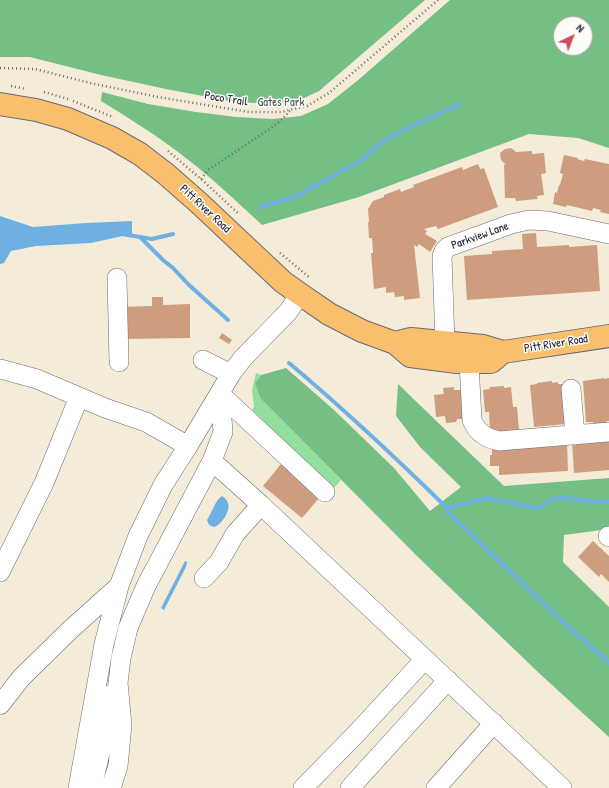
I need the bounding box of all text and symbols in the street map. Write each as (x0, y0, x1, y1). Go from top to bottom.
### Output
north arrow (553, 16, 593, 56)
text: N (574, 21, 587, 35)
street label: Poco Trail (203, 88, 249, 110)
park label: Gates Park (258, 96, 304, 110)
street label: Pitt River Road (177, 182, 233, 236)
street label: Parkview Lane (449, 219, 511, 253)
street label: Pitt River Road (523, 332, 589, 356)

